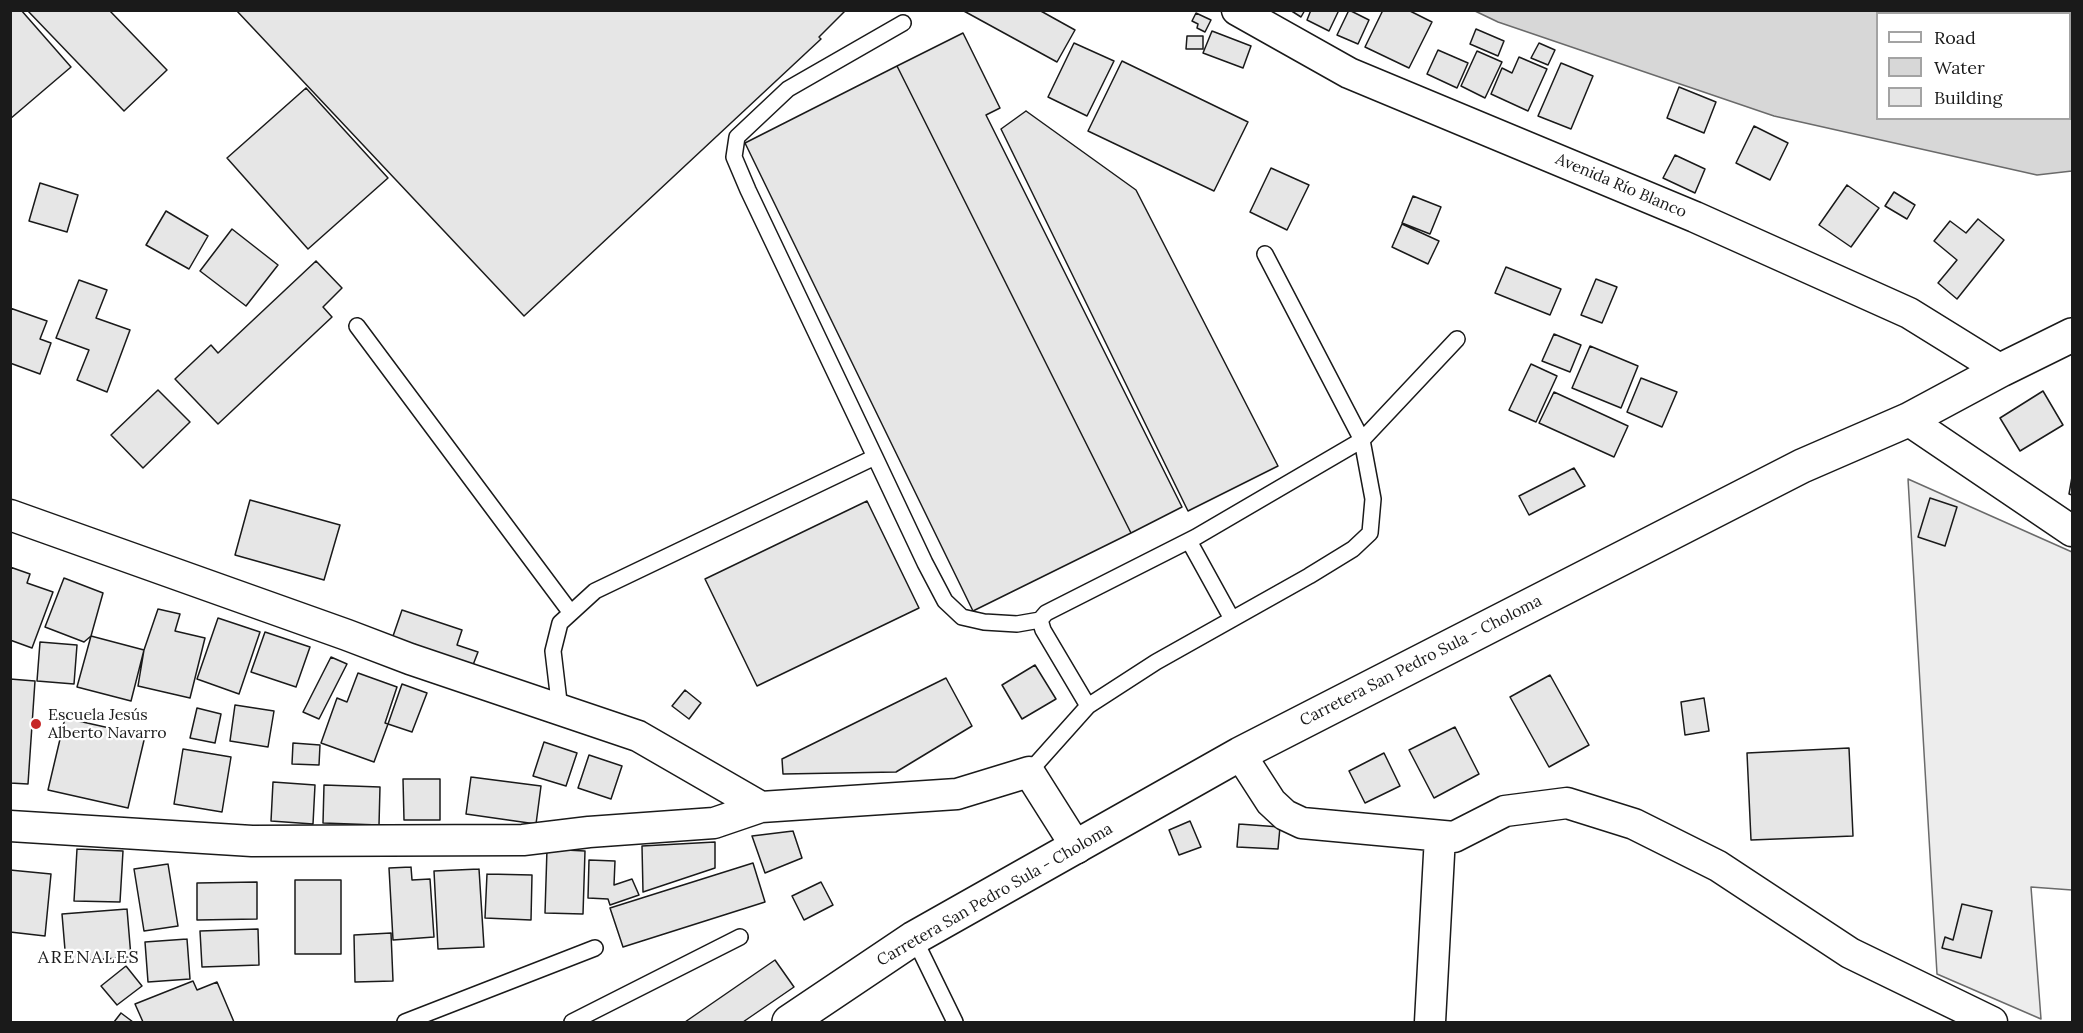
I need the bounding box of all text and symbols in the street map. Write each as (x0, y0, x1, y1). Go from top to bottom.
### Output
legend (1876, 12, 2071, 120)
text: Road (1934, 26, 1976, 49)
text: Water (1934, 56, 1985, 79)
text: Building (1934, 86, 2002, 109)
street label: Avenida Río Blanco (1553, 150, 1689, 222)
street label: Carretera San Pedro Sula - Choloma (1297, 591, 1545, 731)
place label: Escuela Jesús Alberto Navarro (48, 705, 167, 743)
marker: Escuela Jesús Alberto Navarro (29, 717, 43, 731)
street label: Carretera San Pedro Sula - Choloma (874, 819, 1116, 971)
district label: ARENALES (38, 947, 140, 969)

